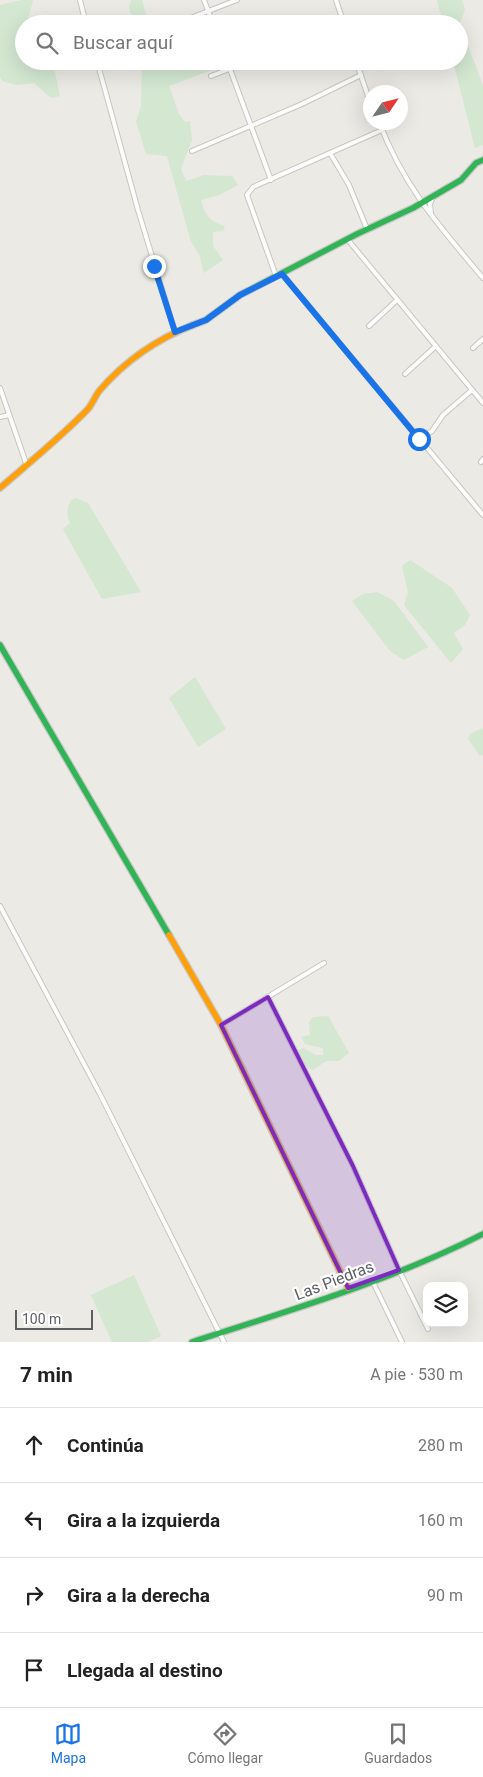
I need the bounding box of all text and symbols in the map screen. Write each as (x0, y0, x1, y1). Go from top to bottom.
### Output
search box (15, 15, 468, 70)
icon: search (33, 29, 61, 57)
text: Buscar aquí (73, 31, 173, 54)
north arrow (363, 85, 408, 130)
route end (143, 255, 166, 278)
route start (408, 428, 431, 451)
street label: Las Piedras (292, 1257, 376, 1304)
map controls (423, 1282, 468, 1327)
button: layers (423, 1282, 468, 1327)
scale bar (15, 1307, 92, 1330)
text: 100 m (22, 1311, 61, 1327)
text: 7 min (20, 1363, 73, 1387)
text: A pie · 530 m (370, 1365, 463, 1384)
icon: ahead (20, 1431, 48, 1459)
text: Continúa (67, 1434, 144, 1457)
text: 280 m (418, 1436, 463, 1455)
icon: left (20, 1506, 48, 1534)
text: Gira a la izquierda (67, 1509, 220, 1532)
text: 160 m (418, 1511, 463, 1530)
icon: right (20, 1581, 48, 1609)
text: Gira a la derecha (67, 1584, 210, 1607)
text: 90 m (427, 1586, 463, 1605)
icon: arrive (20, 1656, 48, 1684)
text: Llegada al destino (67, 1659, 223, 1682)
tab: Mapa (51, 1720, 86, 1766)
tab: Cómo llegar (187, 1720, 263, 1766)
tab: Guardados (364, 1720, 432, 1766)

